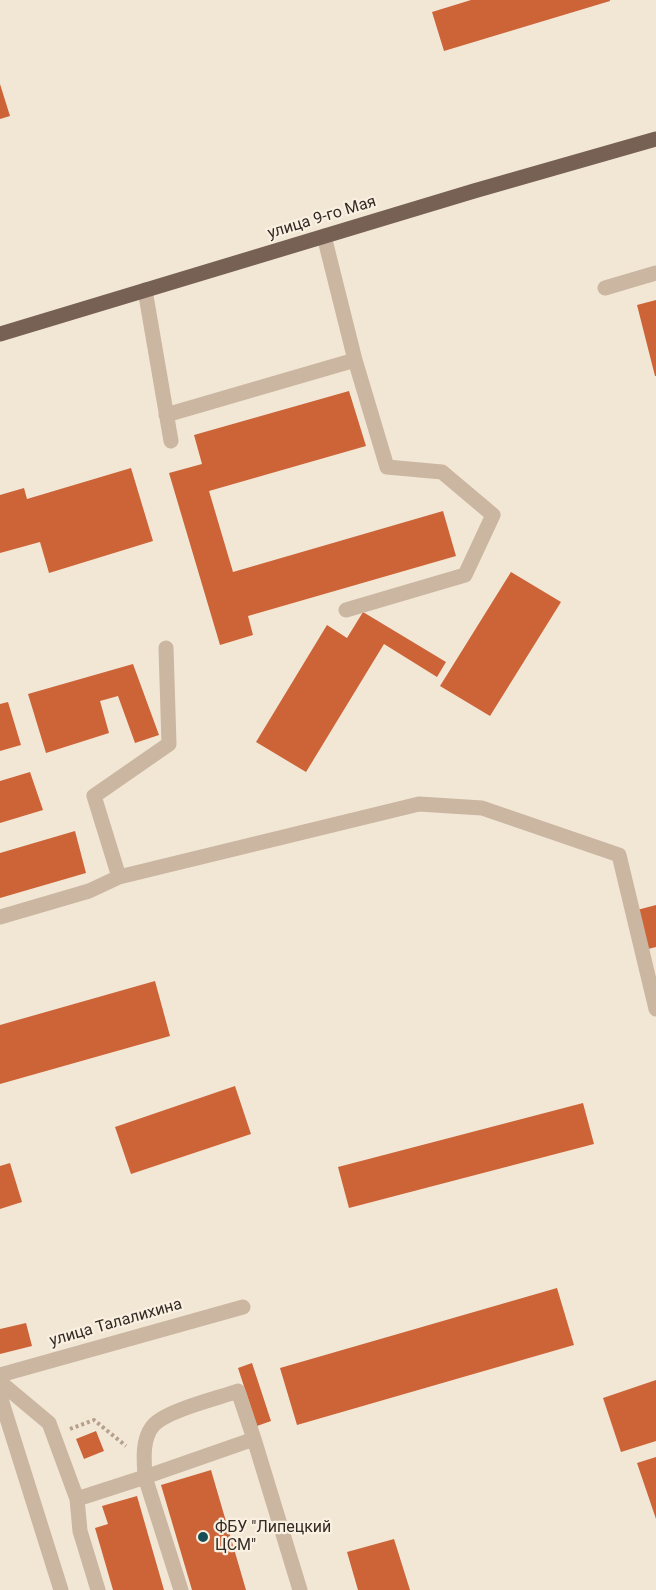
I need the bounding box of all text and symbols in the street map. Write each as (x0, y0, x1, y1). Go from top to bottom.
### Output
street label: улица 9-го Мая (265, 192, 379, 244)
street label: улица Талалихина (48, 1295, 184, 1351)
place label: ФБУ "Липецкий ЦСМ" (215, 1518, 331, 1556)
marker: ФБУ "Липецкий ЦСМ" (196, 1530, 210, 1544)

